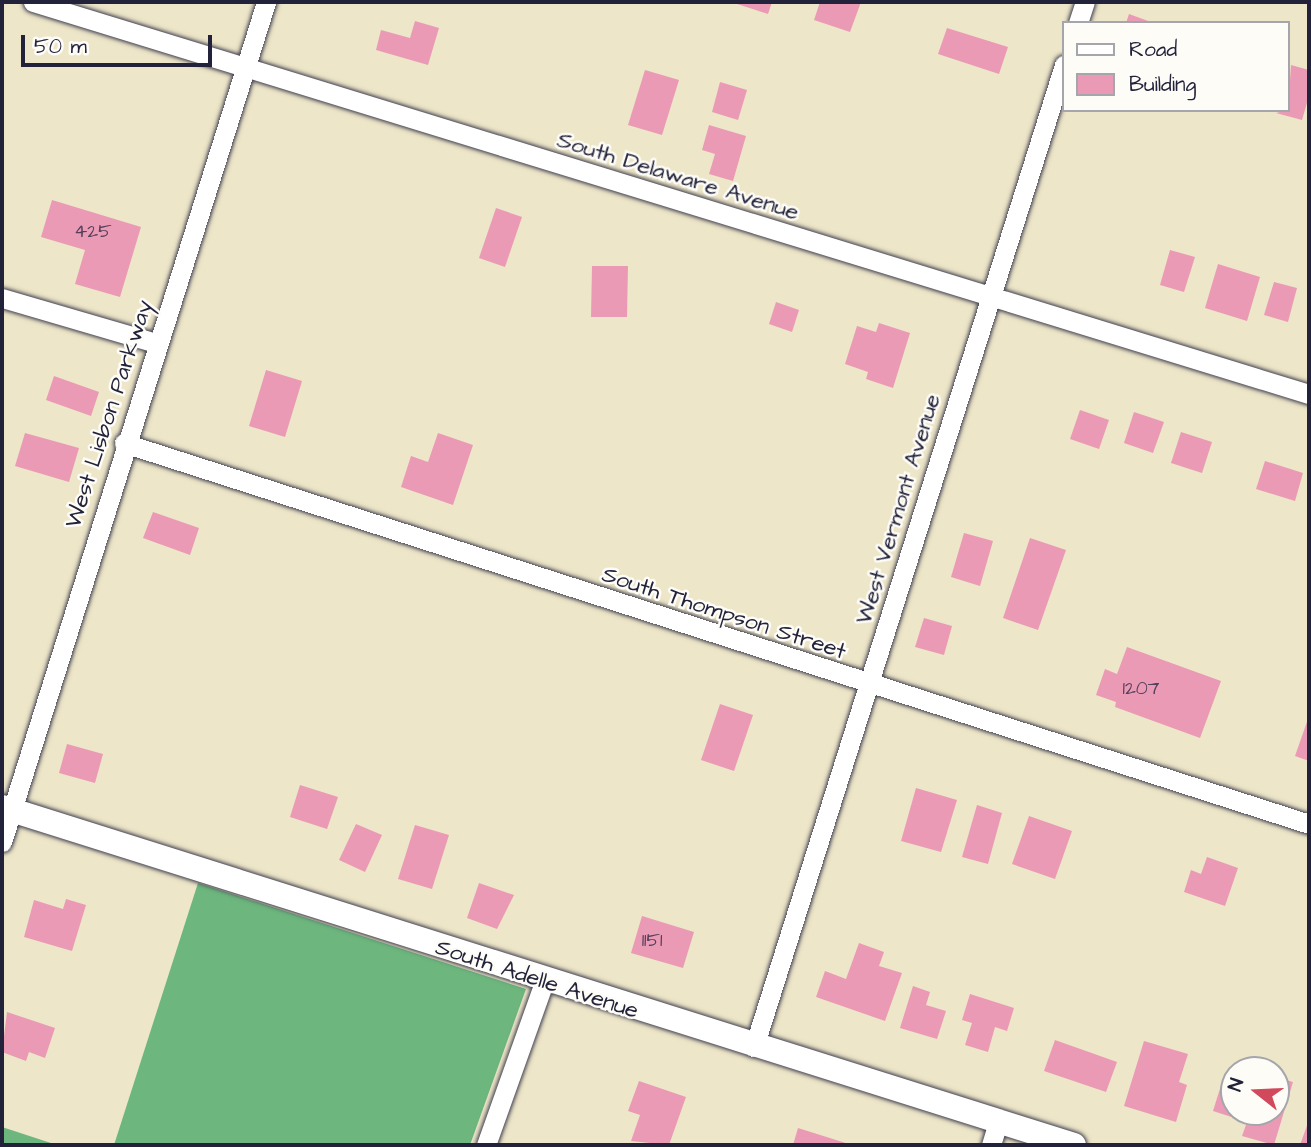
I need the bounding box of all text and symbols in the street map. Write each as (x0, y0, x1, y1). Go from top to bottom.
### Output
scale bar (24, 21, 215, 65)
legend (1062, 21, 1290, 112)
text: 50 m (34, 32, 87, 61)
text: Road (1129, 35, 1177, 64)
text: Building (1129, 70, 1196, 99)
street label: South Delaware Avenue (554, 126, 802, 226)
house number: 425 (74, 221, 112, 243)
street label: West Lisbon Parkway (59, 297, 159, 531)
street label: West Vermont Avenue (850, 391, 946, 627)
street label: South Thompson Street (599, 561, 849, 665)
house number: 1207 (1123, 678, 1159, 700)
house number: 1151 (642, 930, 662, 952)
street label: South Adelle Avenue (432, 933, 642, 1025)
north arrow (1220, 1056, 1290, 1126)
text: N (1222, 1075, 1251, 1095)

